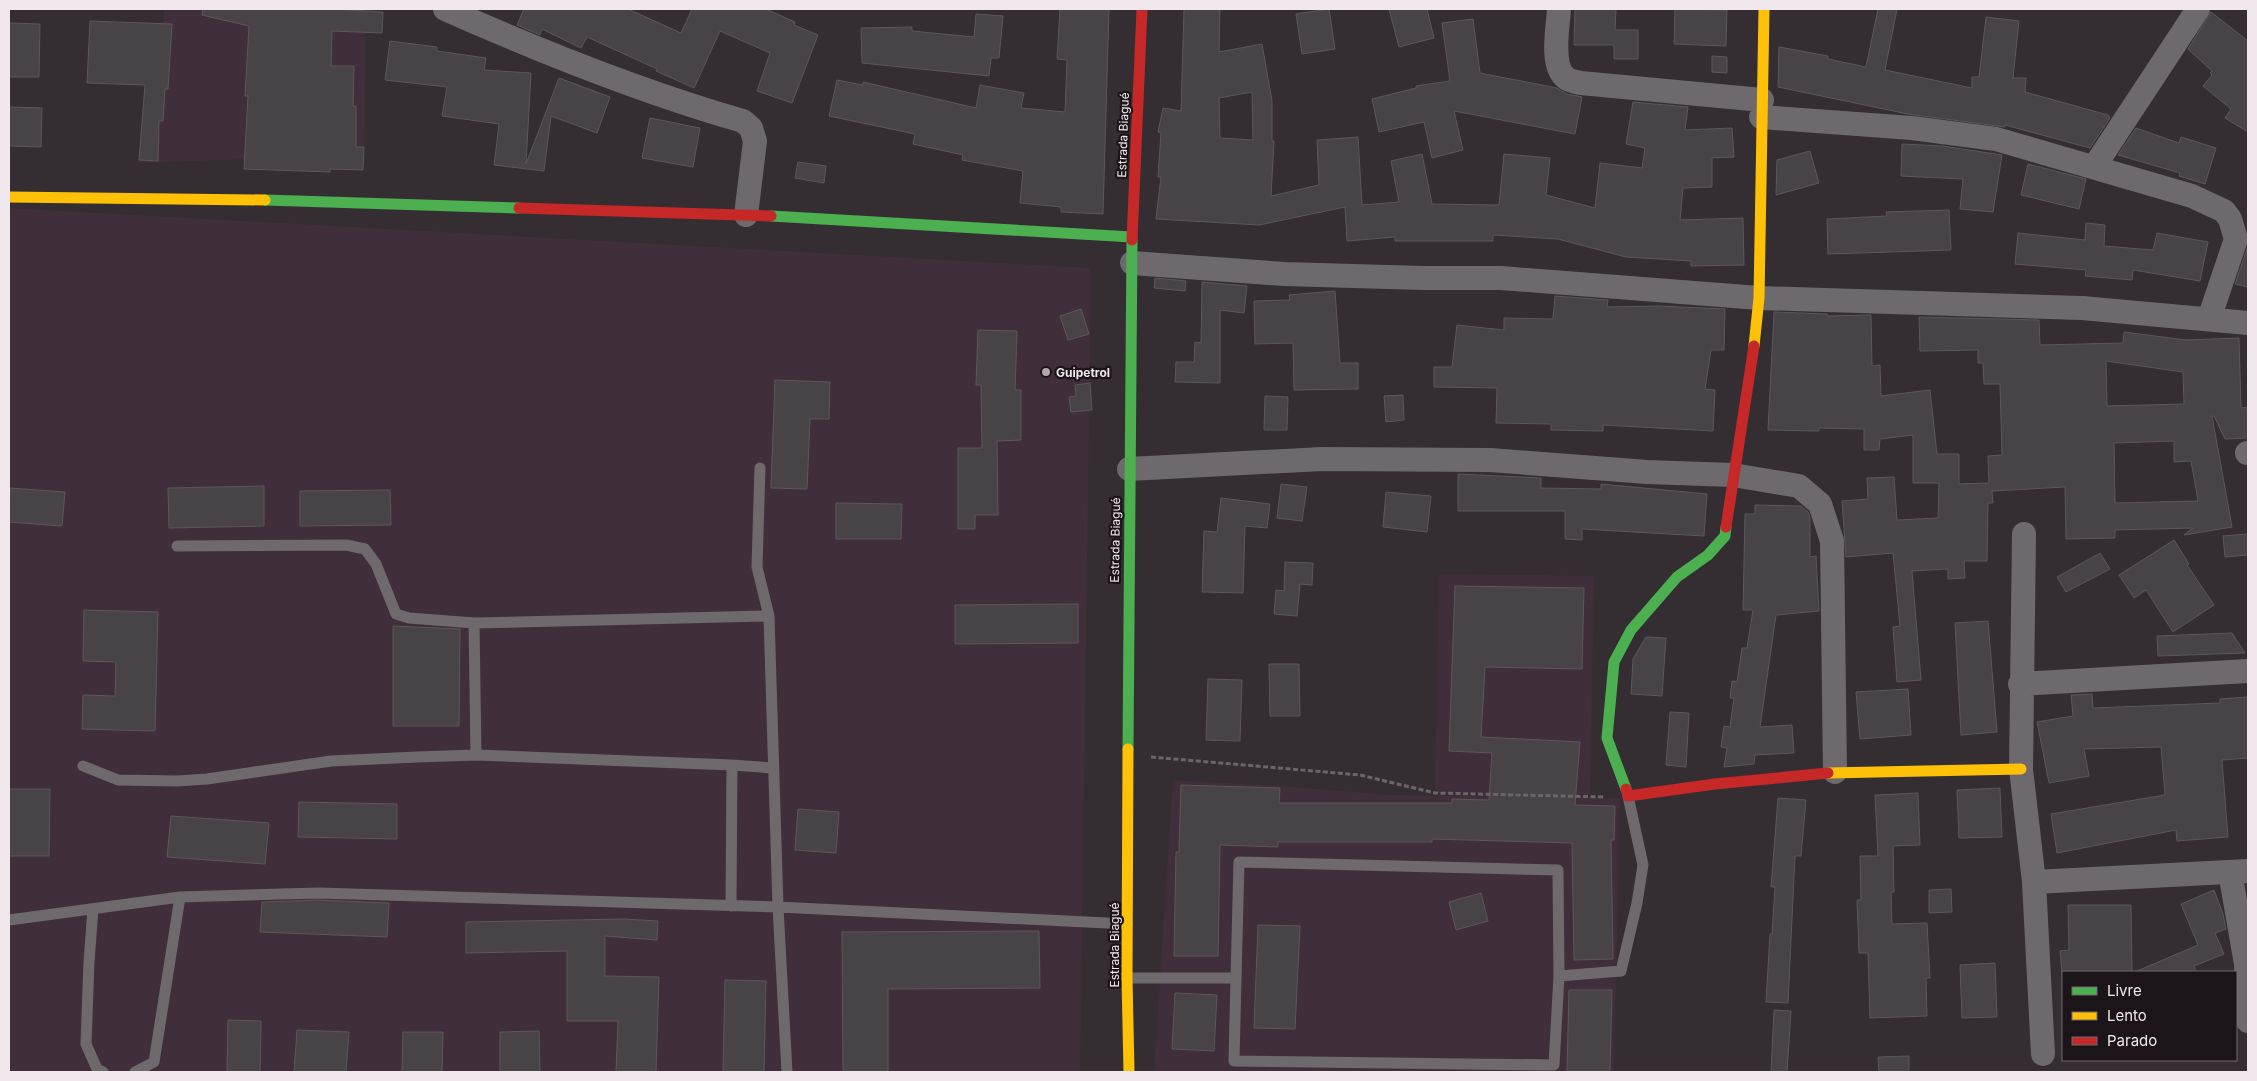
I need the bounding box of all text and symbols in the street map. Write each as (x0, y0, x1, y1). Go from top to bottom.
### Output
street label: Estrada Biagué (1114, 92, 1132, 178)
place label: Guipetrol (1056, 365, 1110, 380)
marker: Guipetrol (1040, 366, 1052, 378)
street label: Estrada Biagué (1107, 497, 1123, 583)
street label: Estrada Biagué (1107, 902, 1122, 988)
legend (2062, 971, 2237, 1061)
text: Livre (2107, 981, 2142, 1000)
text: Lento (2107, 1006, 2147, 1025)
text: Parado (2107, 1031, 2157, 1050)

